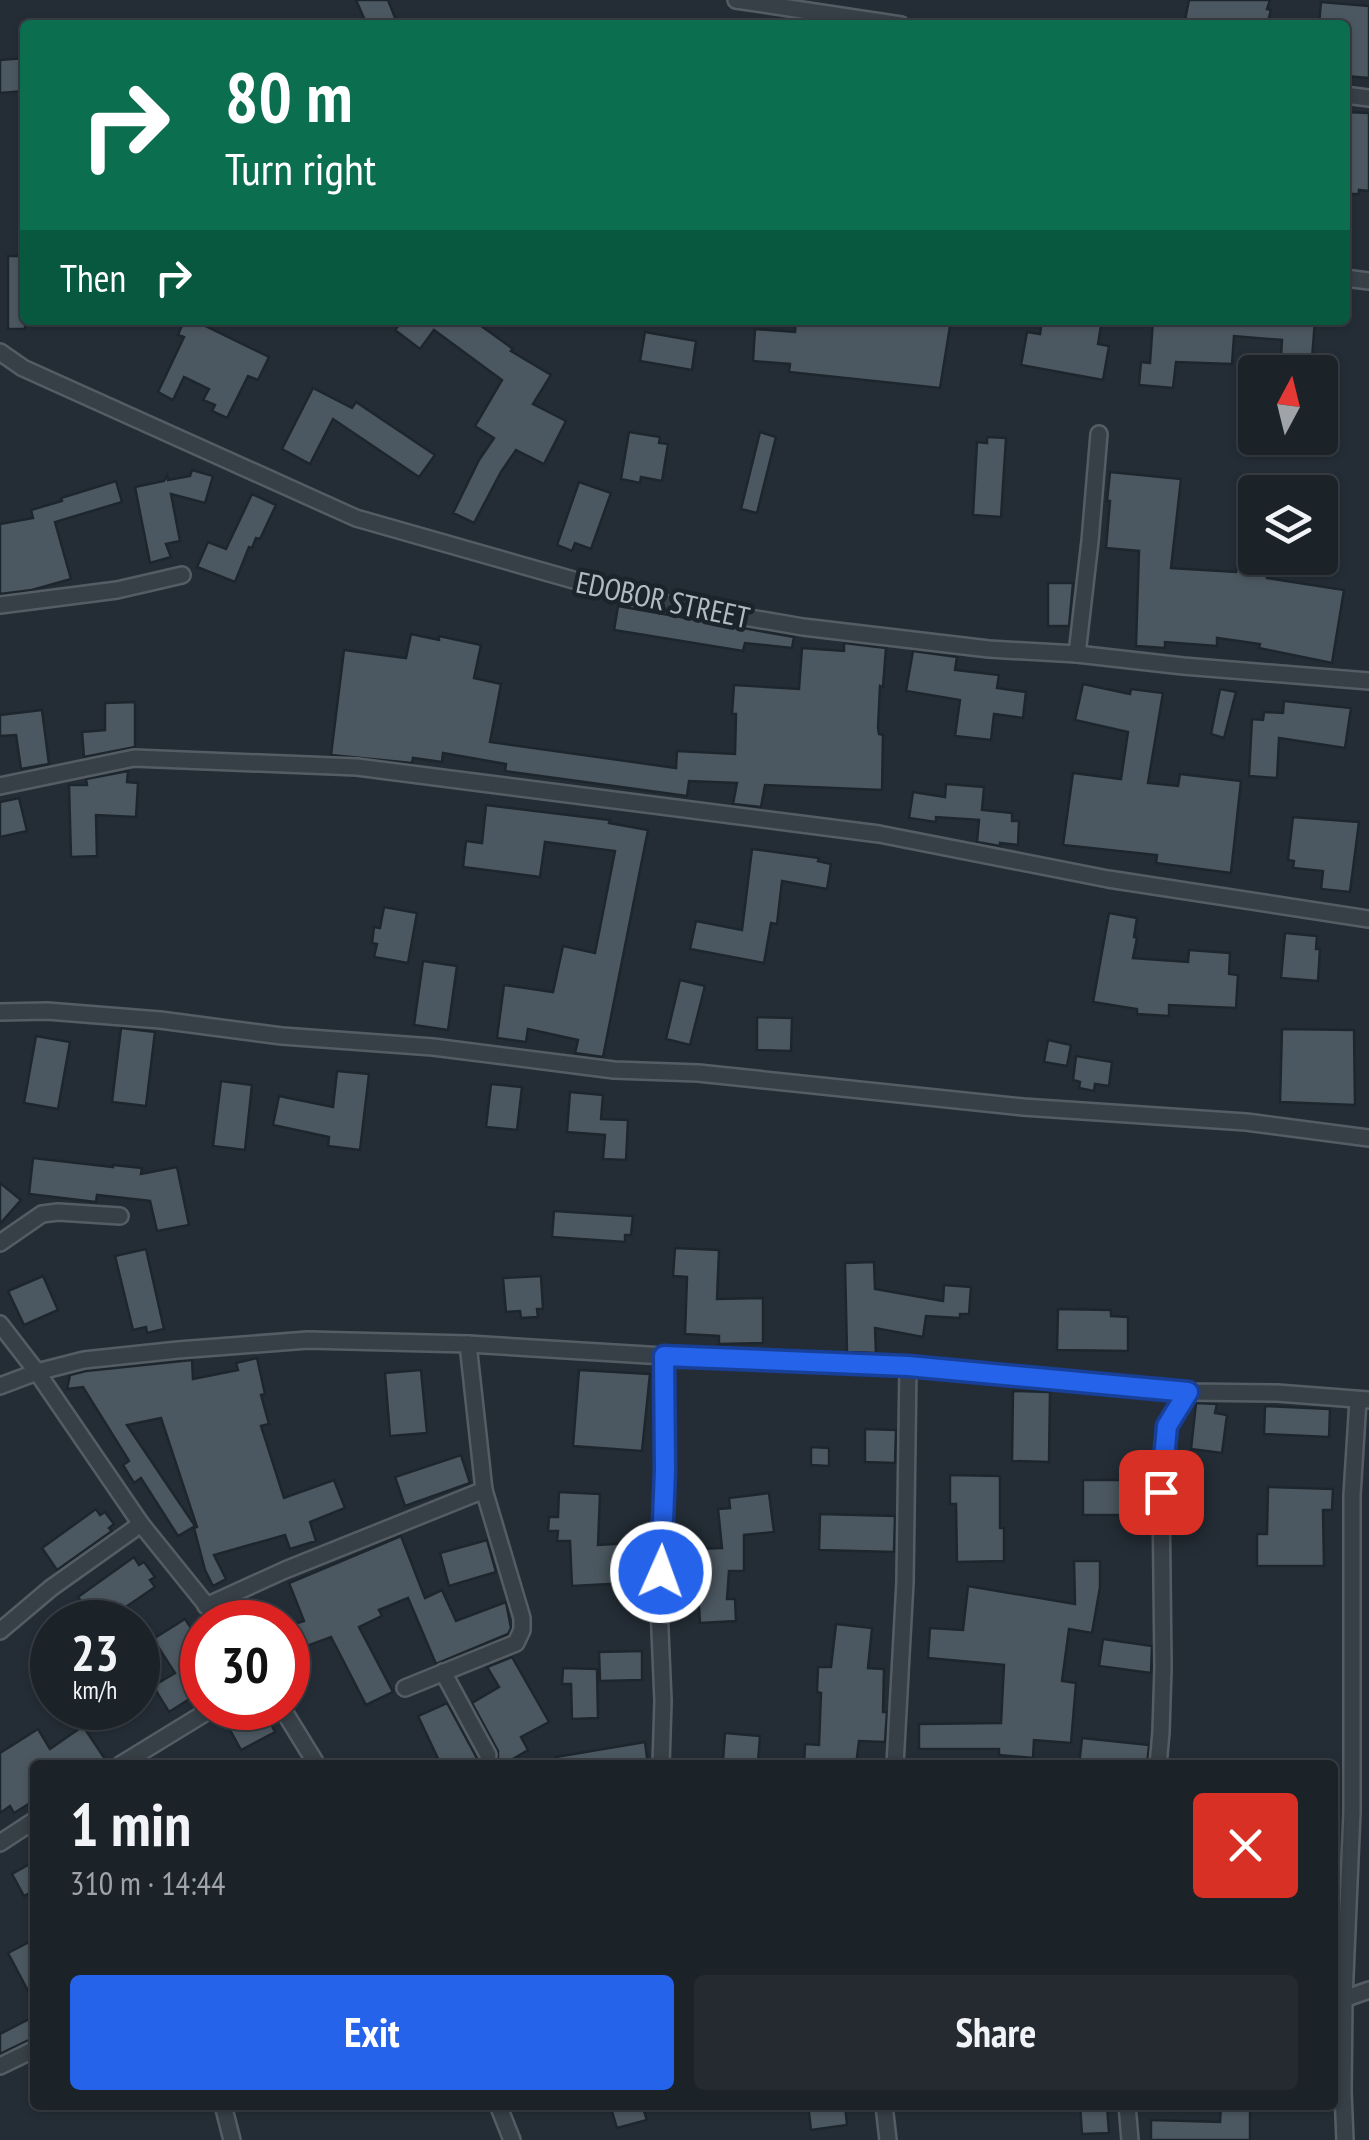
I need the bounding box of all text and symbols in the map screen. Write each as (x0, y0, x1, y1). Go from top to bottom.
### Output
text: 80 m (225, 51, 353, 141)
icon: right (60, 60, 190, 190)
text: Turn right (225, 139, 376, 197)
icon: right (146, 250, 201, 305)
text: Then (60, 253, 126, 302)
north arrow (1238, 355, 1338, 455)
map controls (1238, 355, 1338, 575)
button: layers (1238, 475, 1338, 575)
street label: EDOBOR STREET (573, 562, 753, 636)
pin (1119, 1450, 1204, 1535)
icon: arrive (1134, 1465, 1189, 1520)
position arrow (609, 1520, 713, 1624)
speed limit sign: 30 (180, 1600, 310, 1730)
text: 23 (71, 1620, 119, 1685)
text: km/h (73, 1674, 117, 1706)
text: 1 min (70, 1785, 191, 1863)
button: close (1193, 1793, 1298, 1898)
text: 310 m · 14:44 (70, 1862, 225, 1904)
button: Exit (70, 1975, 674, 2090)
button: Share (694, 1975, 1298, 2090)

